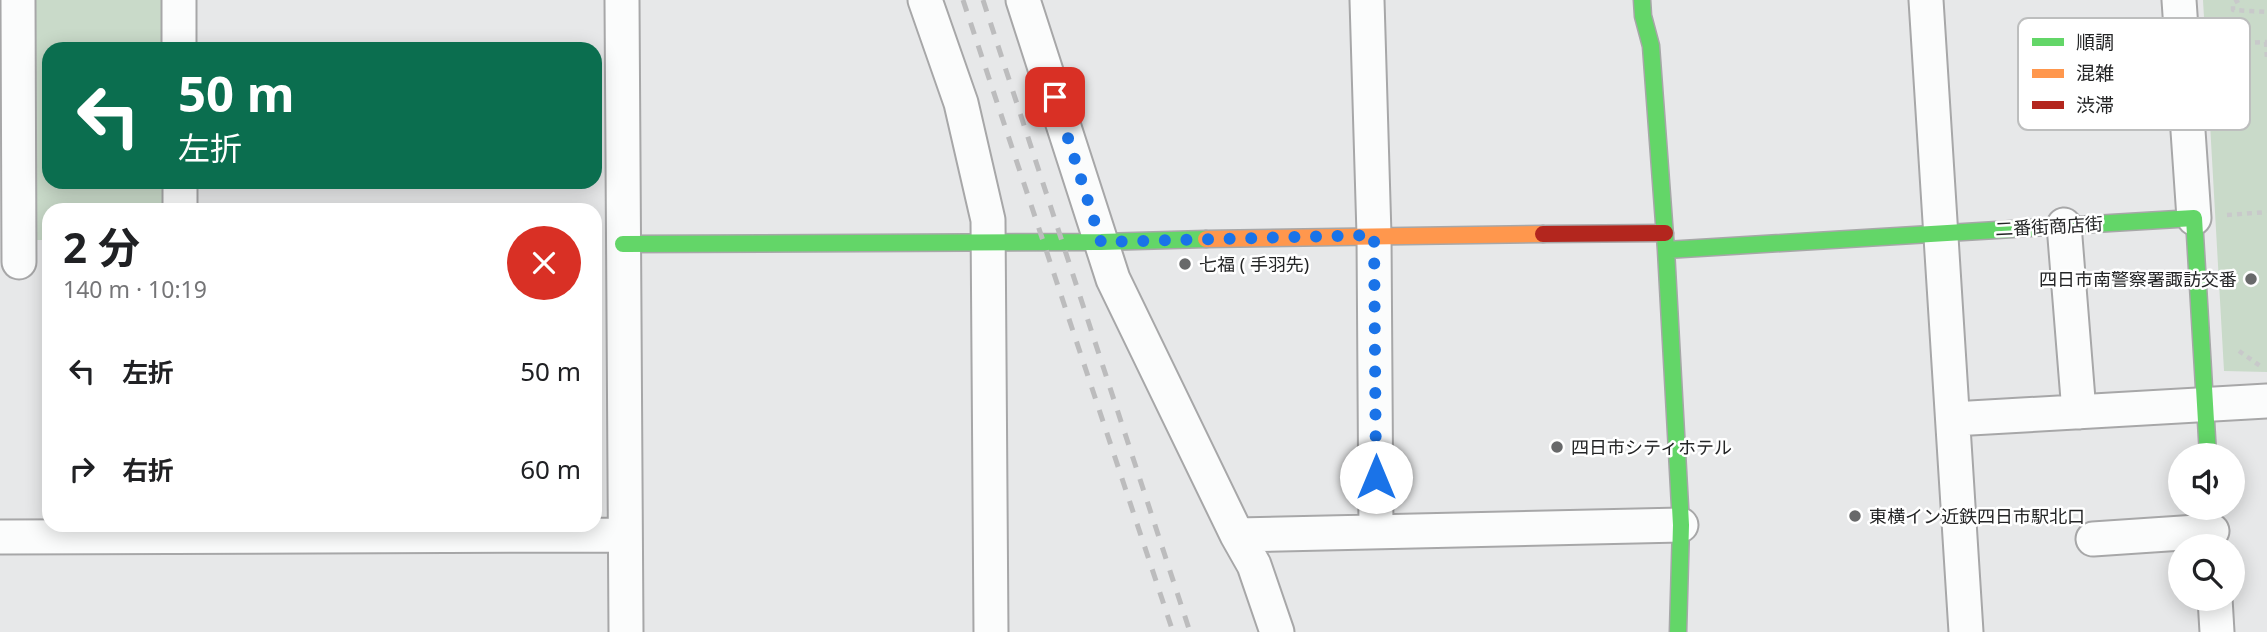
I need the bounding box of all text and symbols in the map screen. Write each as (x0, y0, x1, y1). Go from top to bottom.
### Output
legend (2018, 18, 2250, 130)
text: 順調 (2076, 29, 2114, 55)
text: 50 m (178, 60, 295, 126)
text: 混雑 (2076, 60, 2114, 86)
pin (1025, 67, 1085, 127)
icon: left (63, 70, 154, 161)
icon: arrive (1036, 78, 1074, 116)
text: 渋滞 (2076, 92, 2114, 118)
text: 左折 (178, 126, 242, 169)
street label: 二番街商店街 (1994, 211, 2104, 241)
text: 2 分 (63, 218, 140, 275)
button: close (507, 226, 581, 300)
place label: 七福 ( 手羽先) (1199, 252, 1309, 276)
marker: 七福 ( 手羽先) (1177, 256, 1193, 272)
place label: 四日市南警察署諏訪交番 (2039, 267, 2237, 291)
marker: 四日市南警察署諏訪交番 (2243, 271, 2259, 287)
text: 140 m · 10:19 (63, 273, 207, 305)
icon: left (63, 352, 101, 390)
text: 50 m (520, 353, 581, 389)
text: 左折 (122, 354, 174, 390)
place label: 四日市シティホテル (1571, 435, 1732, 459)
marker: 四日市シティホテル (1549, 439, 1565, 455)
position arrow (1339, 440, 1413, 514)
map controls (2168, 443, 2245, 611)
button: sound (2168, 443, 2245, 520)
icon: right (63, 450, 101, 488)
text: 60 m (520, 451, 581, 487)
text: 右折 (122, 452, 174, 488)
place label: 東横イン近鉄四日市駅北口 (1869, 504, 2085, 528)
marker: 東横イン近鉄四日市駅北口 (1847, 508, 1863, 524)
button: search (2168, 534, 2245, 611)

